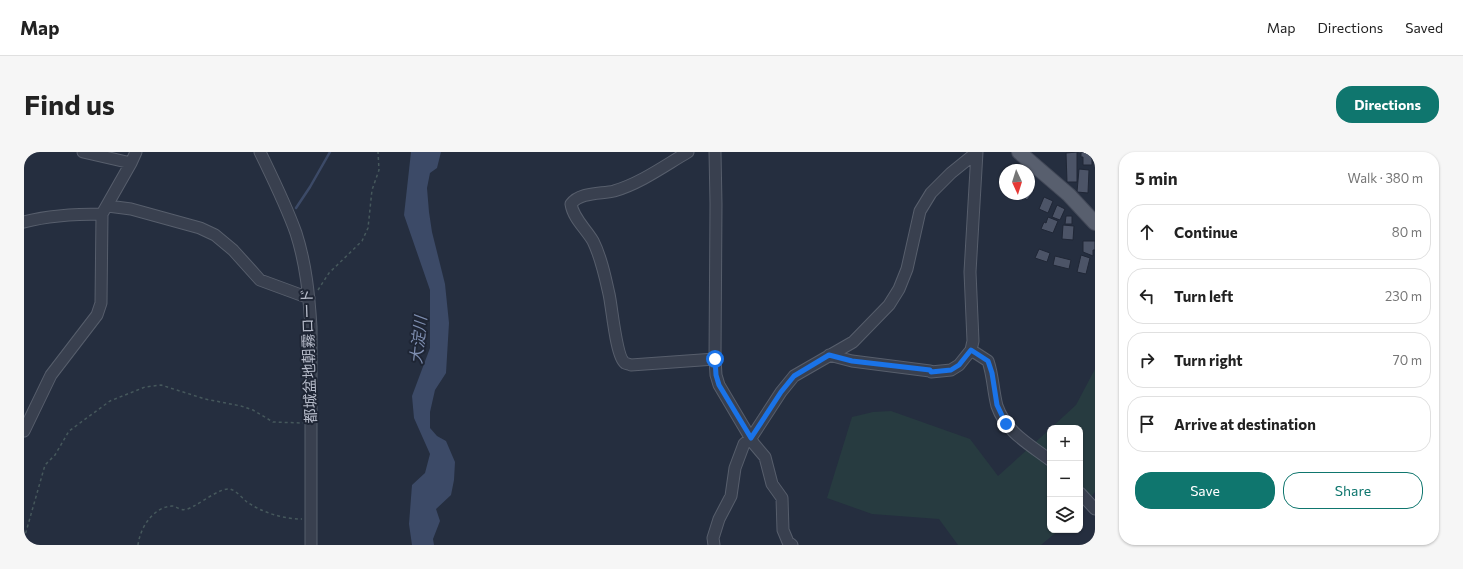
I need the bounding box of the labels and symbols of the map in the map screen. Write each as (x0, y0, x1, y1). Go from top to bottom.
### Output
north arrow (999, 164, 1035, 200)
street label: 都城盆地朝霧ロード (297, 288, 319, 424)
water label: 大淀川 (406, 313, 430, 365)
route start (706, 350, 724, 368)
route end (997, 415, 1015, 433)

